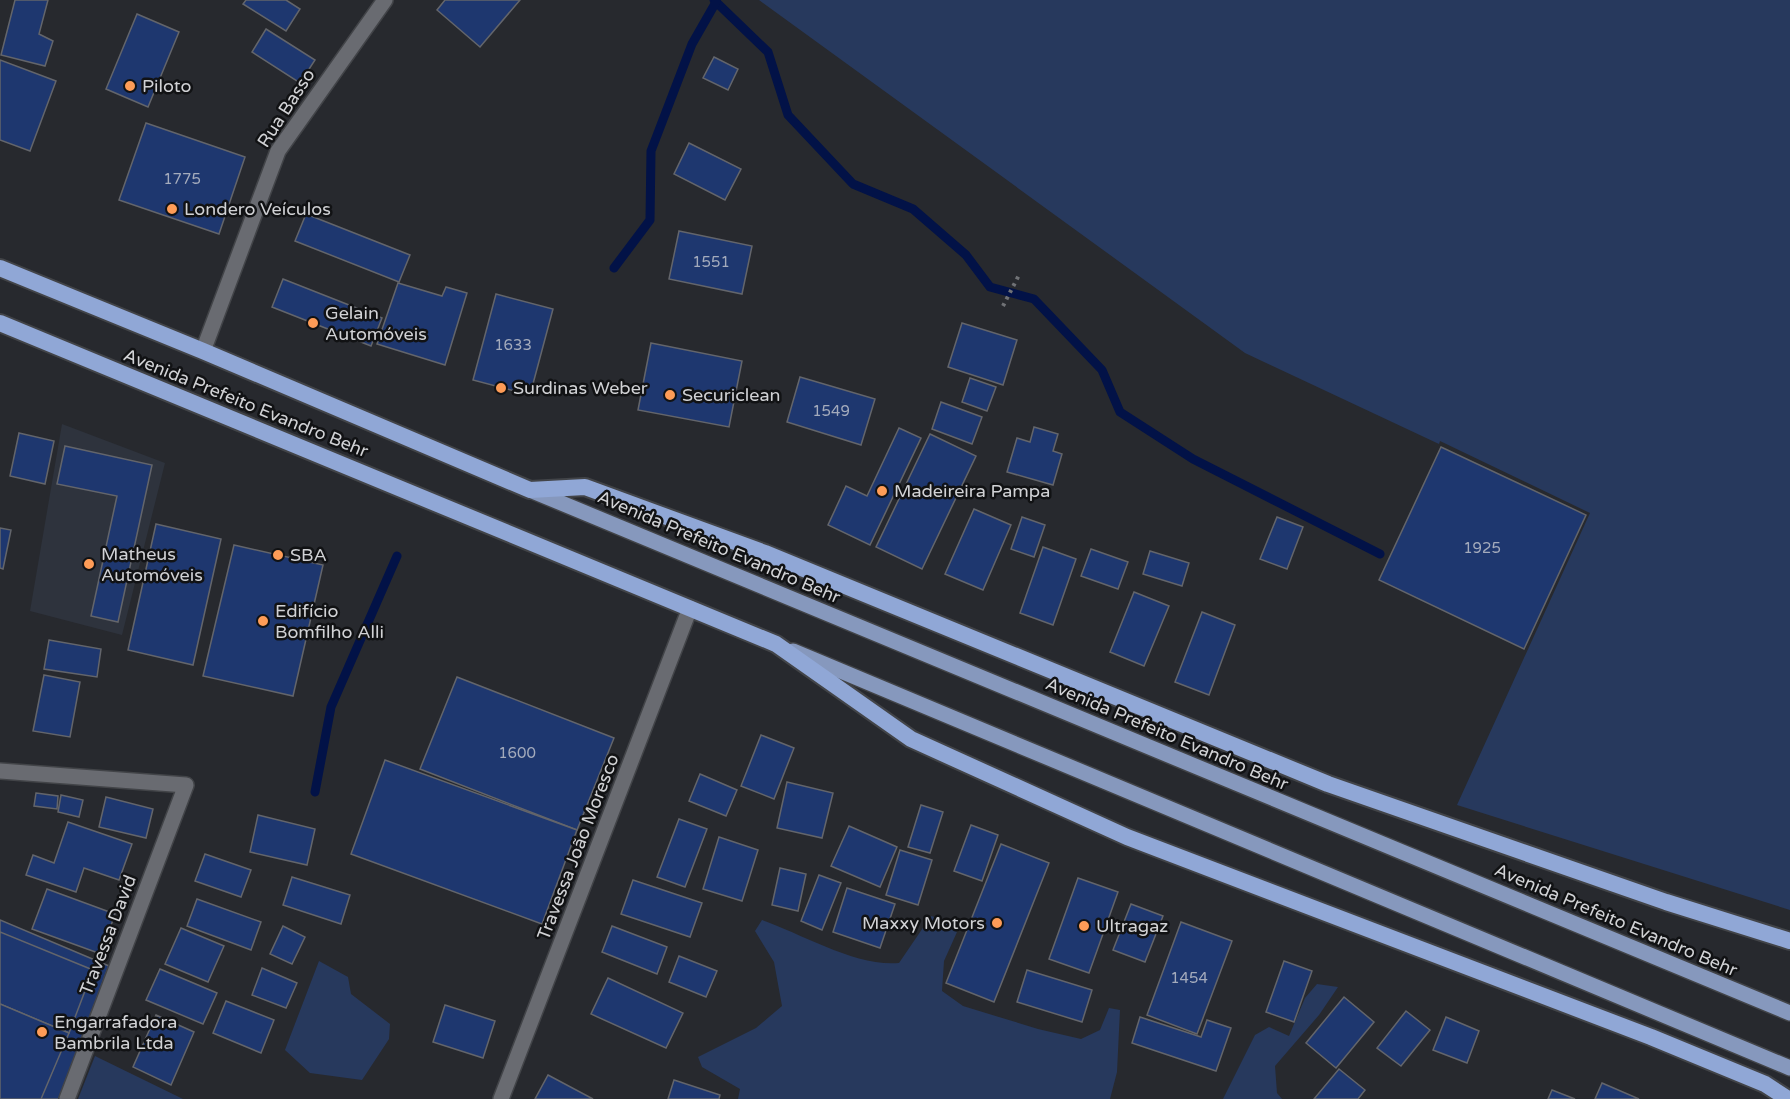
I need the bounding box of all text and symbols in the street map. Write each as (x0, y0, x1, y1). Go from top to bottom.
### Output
street label: Rua Basso (252, 64, 320, 151)
place label: Piloto (142, 75, 192, 97)
marker: Piloto (123, 79, 137, 93)
house number: 1775 (163, 170, 201, 188)
place label: Londero Veículos (184, 198, 331, 220)
marker: Londero Veículos (165, 202, 179, 216)
house number: 1551 (692, 253, 730, 271)
place label: Gelain Automóveis (325, 302, 427, 345)
marker: Gelain Automóveis (306, 316, 320, 330)
house number: 1633 (494, 336, 532, 354)
street label: Avenida Prefeito Evandro Behr (120, 344, 372, 462)
place label: Surdinas Weber (513, 377, 648, 399)
marker: Surdinas Weber (494, 381, 508, 395)
place label: Securiclean (682, 384, 781, 406)
marker: Securiclean (663, 388, 677, 402)
house number: 1549 (812, 402, 850, 420)
place label: Madeireira Pampa (894, 480, 1050, 502)
marker: Madeireira Pampa (875, 484, 889, 498)
street label: Avenida Prefeito Evandro Behr (594, 486, 844, 608)
house number: 1925 (1463, 539, 1501, 557)
place label: Matheus Automóveis (101, 543, 203, 586)
place label: SBA (290, 544, 327, 566)
marker: SBA (271, 548, 285, 562)
marker: Matheus Automóveis (82, 557, 96, 571)
place label: Edifício Bomfilho Alli (275, 600, 384, 643)
marker: Edifício Bomfilho Alli (256, 614, 270, 628)
street label: Avenida Prefeito Evandro Behr (1042, 673, 1292, 795)
house number: 1600 (498, 744, 536, 762)
street label: Travessa João Moresco (532, 751, 624, 943)
street label: Avenida Prefeito Evandro Behr (1491, 859, 1741, 981)
street label: Travessa David (75, 872, 141, 998)
place label: Maxxy Motors (862, 912, 985, 934)
place label: Ultragaz (1096, 915, 1168, 937)
marker: Maxxy Motors (990, 916, 1004, 930)
marker: Ultragaz (1077, 919, 1091, 933)
house number: 1454 (1170, 969, 1208, 987)
place label: Engarrafadora Bambrila Ltda (54, 1011, 177, 1054)
marker: Engarrafadora Bambrila Ltda (35, 1025, 49, 1039)

